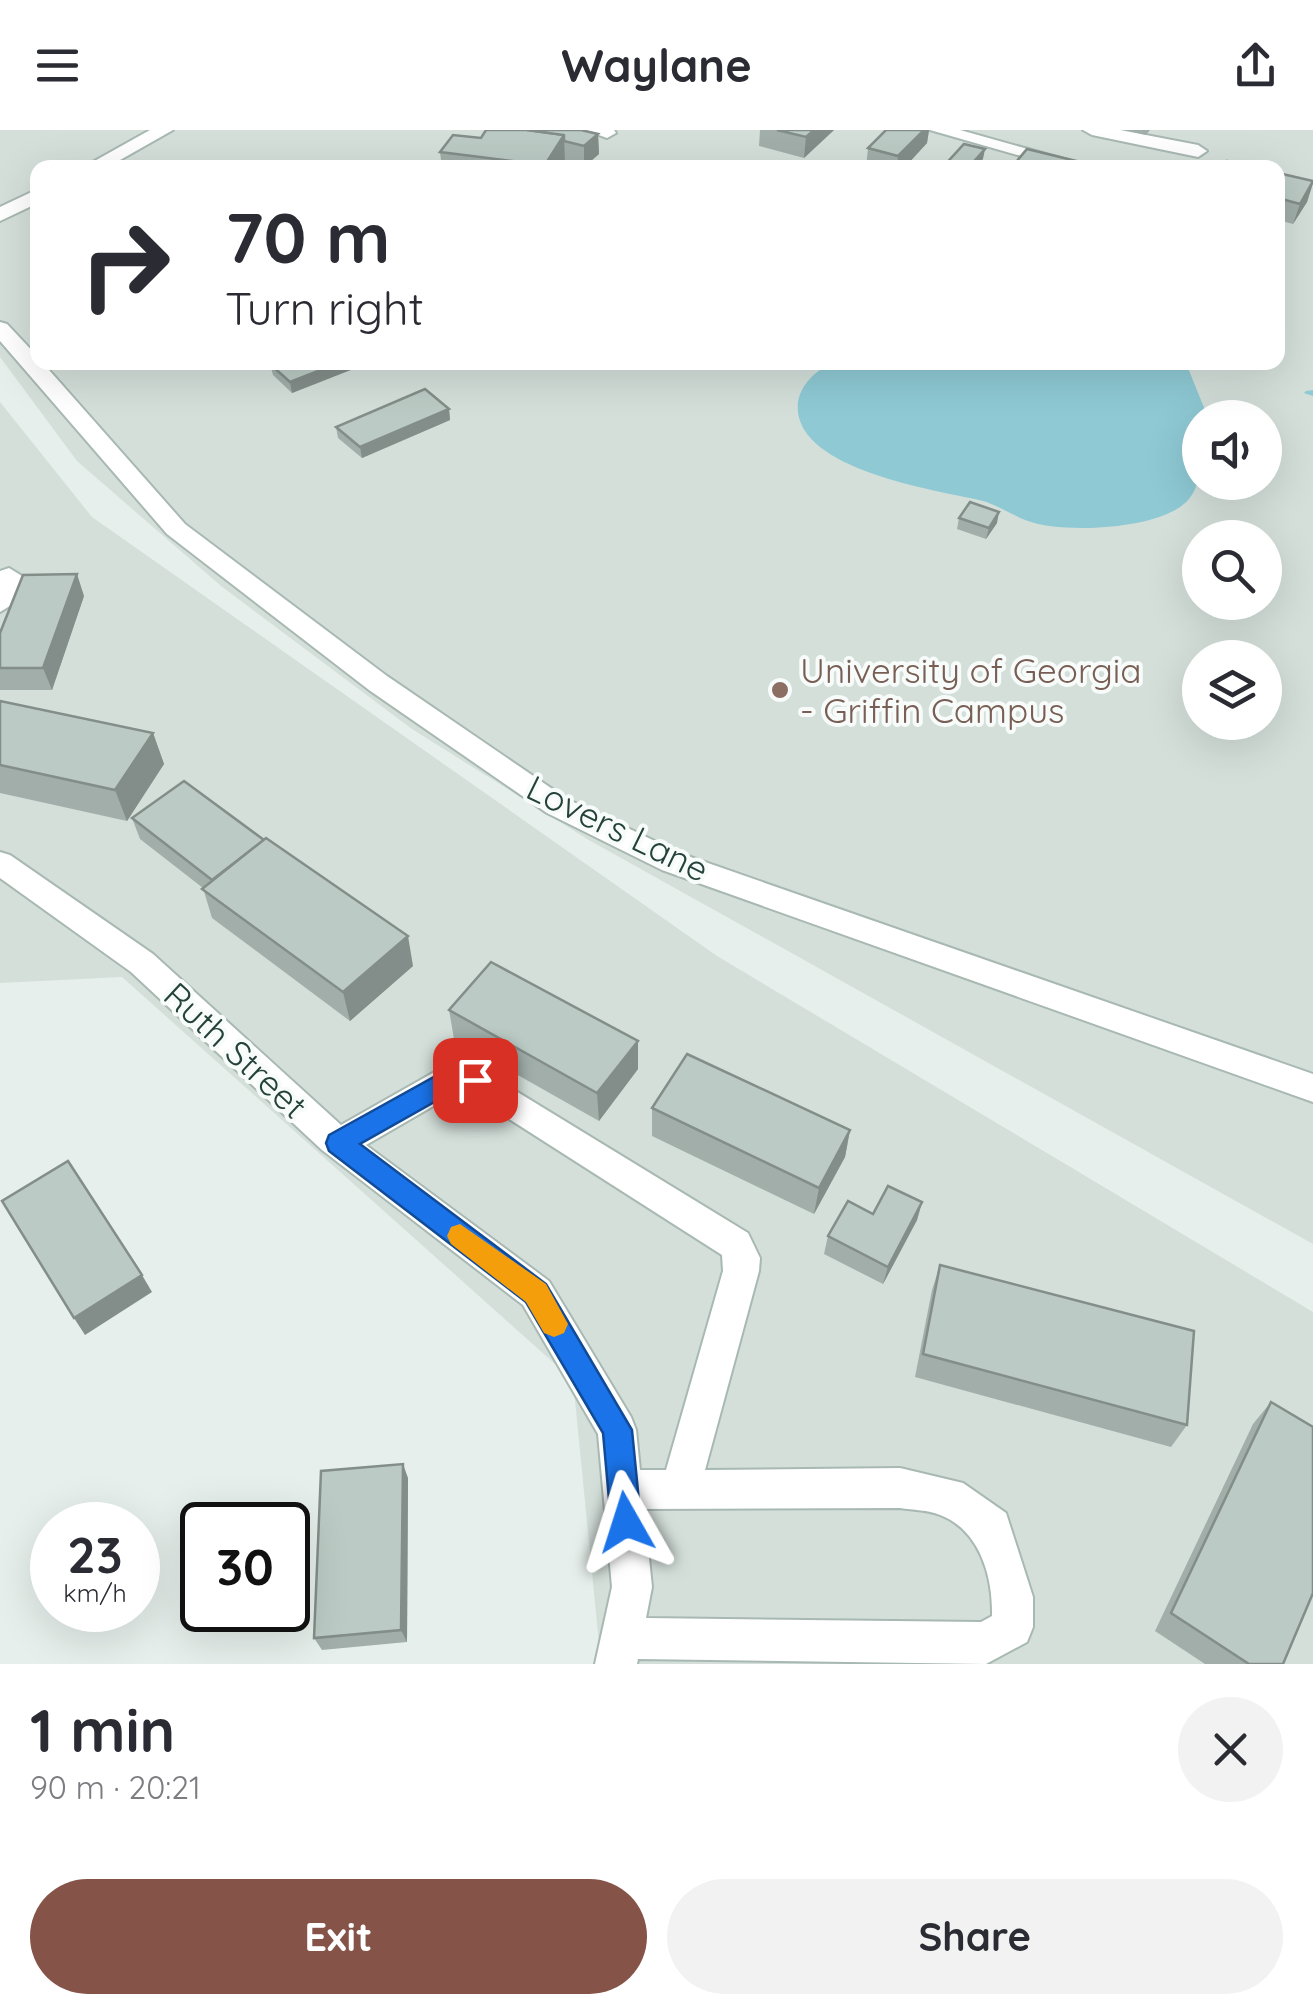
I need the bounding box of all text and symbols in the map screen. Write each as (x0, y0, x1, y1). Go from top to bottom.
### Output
text: Waylane (561, 37, 752, 93)
icon: menu (30, 38, 85, 93)
icon: share (1228, 38, 1283, 93)
text: 70 m (225, 193, 391, 281)
icon: right (60, 200, 190, 330)
text: Turn right (225, 280, 424, 336)
map controls (1182, 400, 1282, 740)
button: sound (1182, 400, 1282, 500)
button: search (1182, 520, 1282, 620)
button: layers (1182, 640, 1282, 740)
place label: University of Georgia - Griffin Campus (800, 648, 1142, 732)
marker: University of Georgia - Griffin Campus (769, 679, 791, 701)
street label: Lovers Lane (520, 765, 716, 891)
street label: Ruth Street (155, 973, 317, 1127)
pin (433, 1038, 518, 1123)
icon: arrive (448, 1053, 503, 1108)
position arrow (574, 1470, 678, 1574)
speed limit sign: 30 (180, 1502, 310, 1632)
text: 23 (67, 1523, 123, 1586)
text: km/h (63, 1577, 127, 1608)
text: 1 min (30, 1692, 175, 1767)
button: close (1178, 1697, 1283, 1802)
text: 90 m · 20:21 (30, 1767, 201, 1807)
button: Exit (30, 1879, 647, 1994)
button: Share (667, 1879, 1283, 1994)

